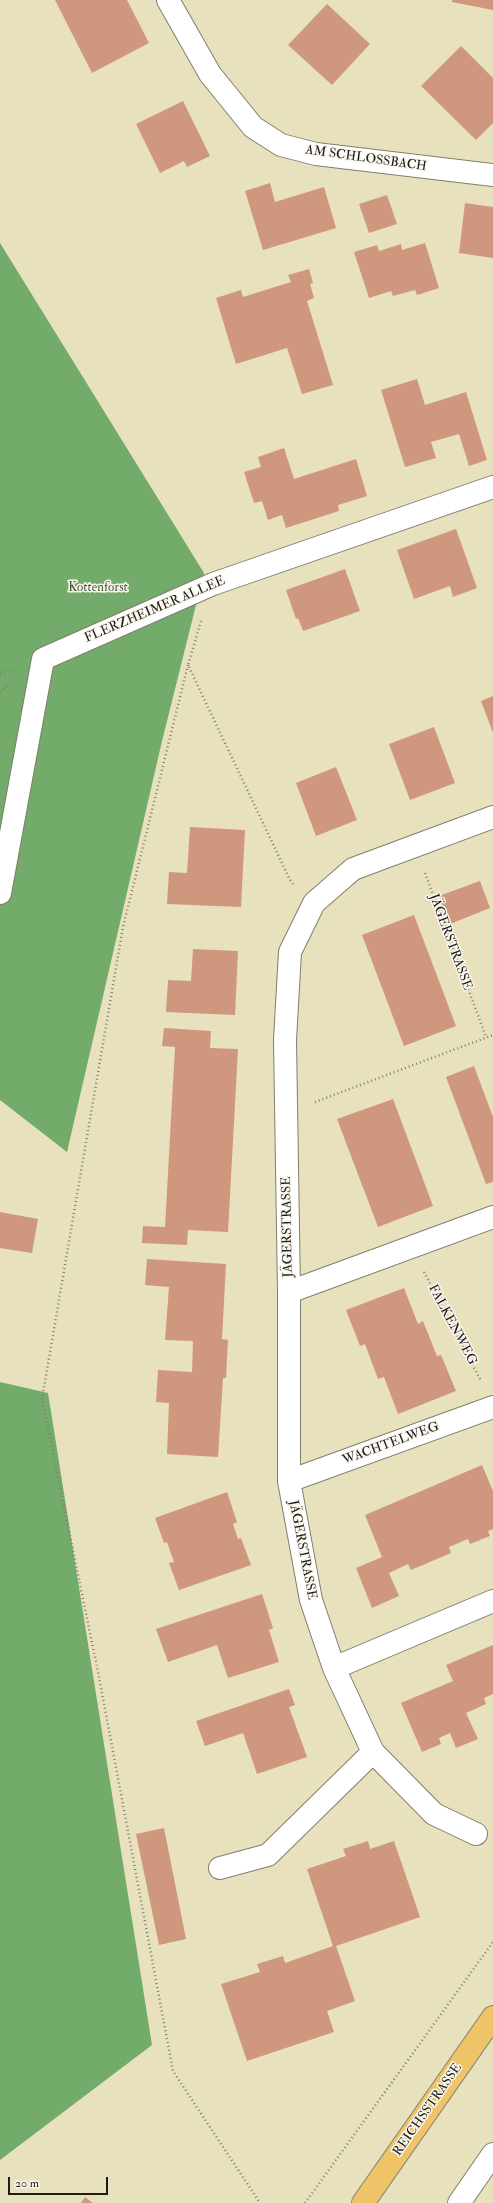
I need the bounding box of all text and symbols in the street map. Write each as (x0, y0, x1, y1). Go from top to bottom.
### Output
street label: AM SCHLOSSBACH (304, 143, 428, 175)
street label: FLERZHEIMER ALLEE (82, 573, 228, 647)
park label: Kottenforst (68, 580, 128, 596)
street label: JÄGERSTRASSE (425, 892, 475, 992)
street label: JÄGERSTRASSE (279, 1176, 297, 1278)
street label: FALKENWEG (424, 1282, 480, 1368)
street label: WACHTELWEG (341, 1419, 441, 1469)
street label: JÄGERSTRASSE (285, 1499, 319, 1601)
street label: REICHSSTRASSE (390, 2061, 466, 2159)
scale bar (10, 2169, 110, 2195)
text: 20 m (15, 2176, 39, 2191)

